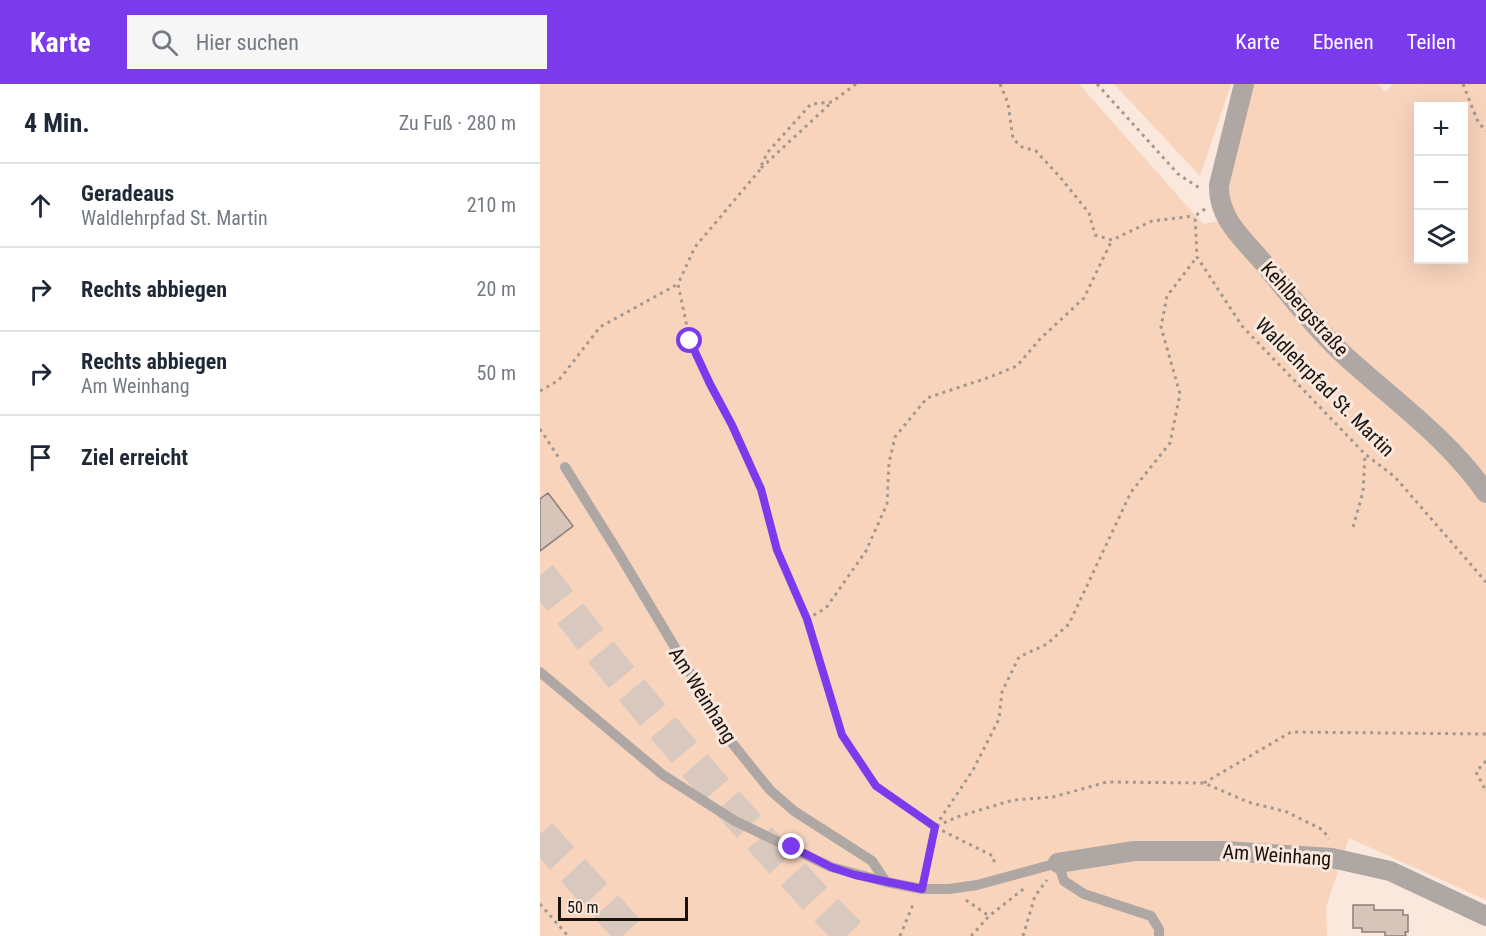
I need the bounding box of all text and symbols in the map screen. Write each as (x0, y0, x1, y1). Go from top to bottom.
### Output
search box (127, 15, 547, 69)
text: Karte (30, 26, 91, 59)
icon: search (148, 26, 181, 59)
text: Hier suchen (196, 30, 299, 55)
text: Karte (1235, 30, 1280, 54)
text: Ebenen (1313, 30, 1374, 54)
text: Teilen (1407, 30, 1456, 54)
map controls (1414, 102, 1468, 264)
button: + (1414, 102, 1468, 156)
text: 4 Min. (24, 108, 90, 138)
text: Zu Fuß · 280 m (399, 111, 516, 135)
button: − (1414, 156, 1468, 210)
text: Geradeaus (81, 181, 174, 206)
icon: ahead (24, 189, 57, 222)
text: 210 m (467, 193, 516, 217)
text: Waldlehrpfad St. Martin (81, 206, 268, 230)
button: layers (1414, 210, 1468, 264)
street label: Kehlbergstraße (1256, 257, 1354, 361)
icon: right (24, 273, 57, 306)
text: Rechts abbiegen (81, 277, 227, 302)
text: 20 m (477, 277, 516, 301)
street label: Waldlehrpfad St. Martin (1251, 313, 1399, 461)
route start (676, 327, 702, 353)
text: Rechts abbiegen (81, 349, 227, 374)
icon: right (24, 357, 57, 390)
text: 50 m (477, 361, 516, 385)
text: Am Weinhang (81, 374, 190, 398)
icon: arrive (24, 441, 57, 474)
text: Ziel erreicht (81, 445, 188, 470)
street label: Am Weinhang (664, 643, 742, 747)
route end (778, 833, 804, 859)
street label: Am Weinhang (1222, 839, 1332, 871)
scale bar (558, 894, 688, 922)
text: 50 m (567, 898, 599, 917)

